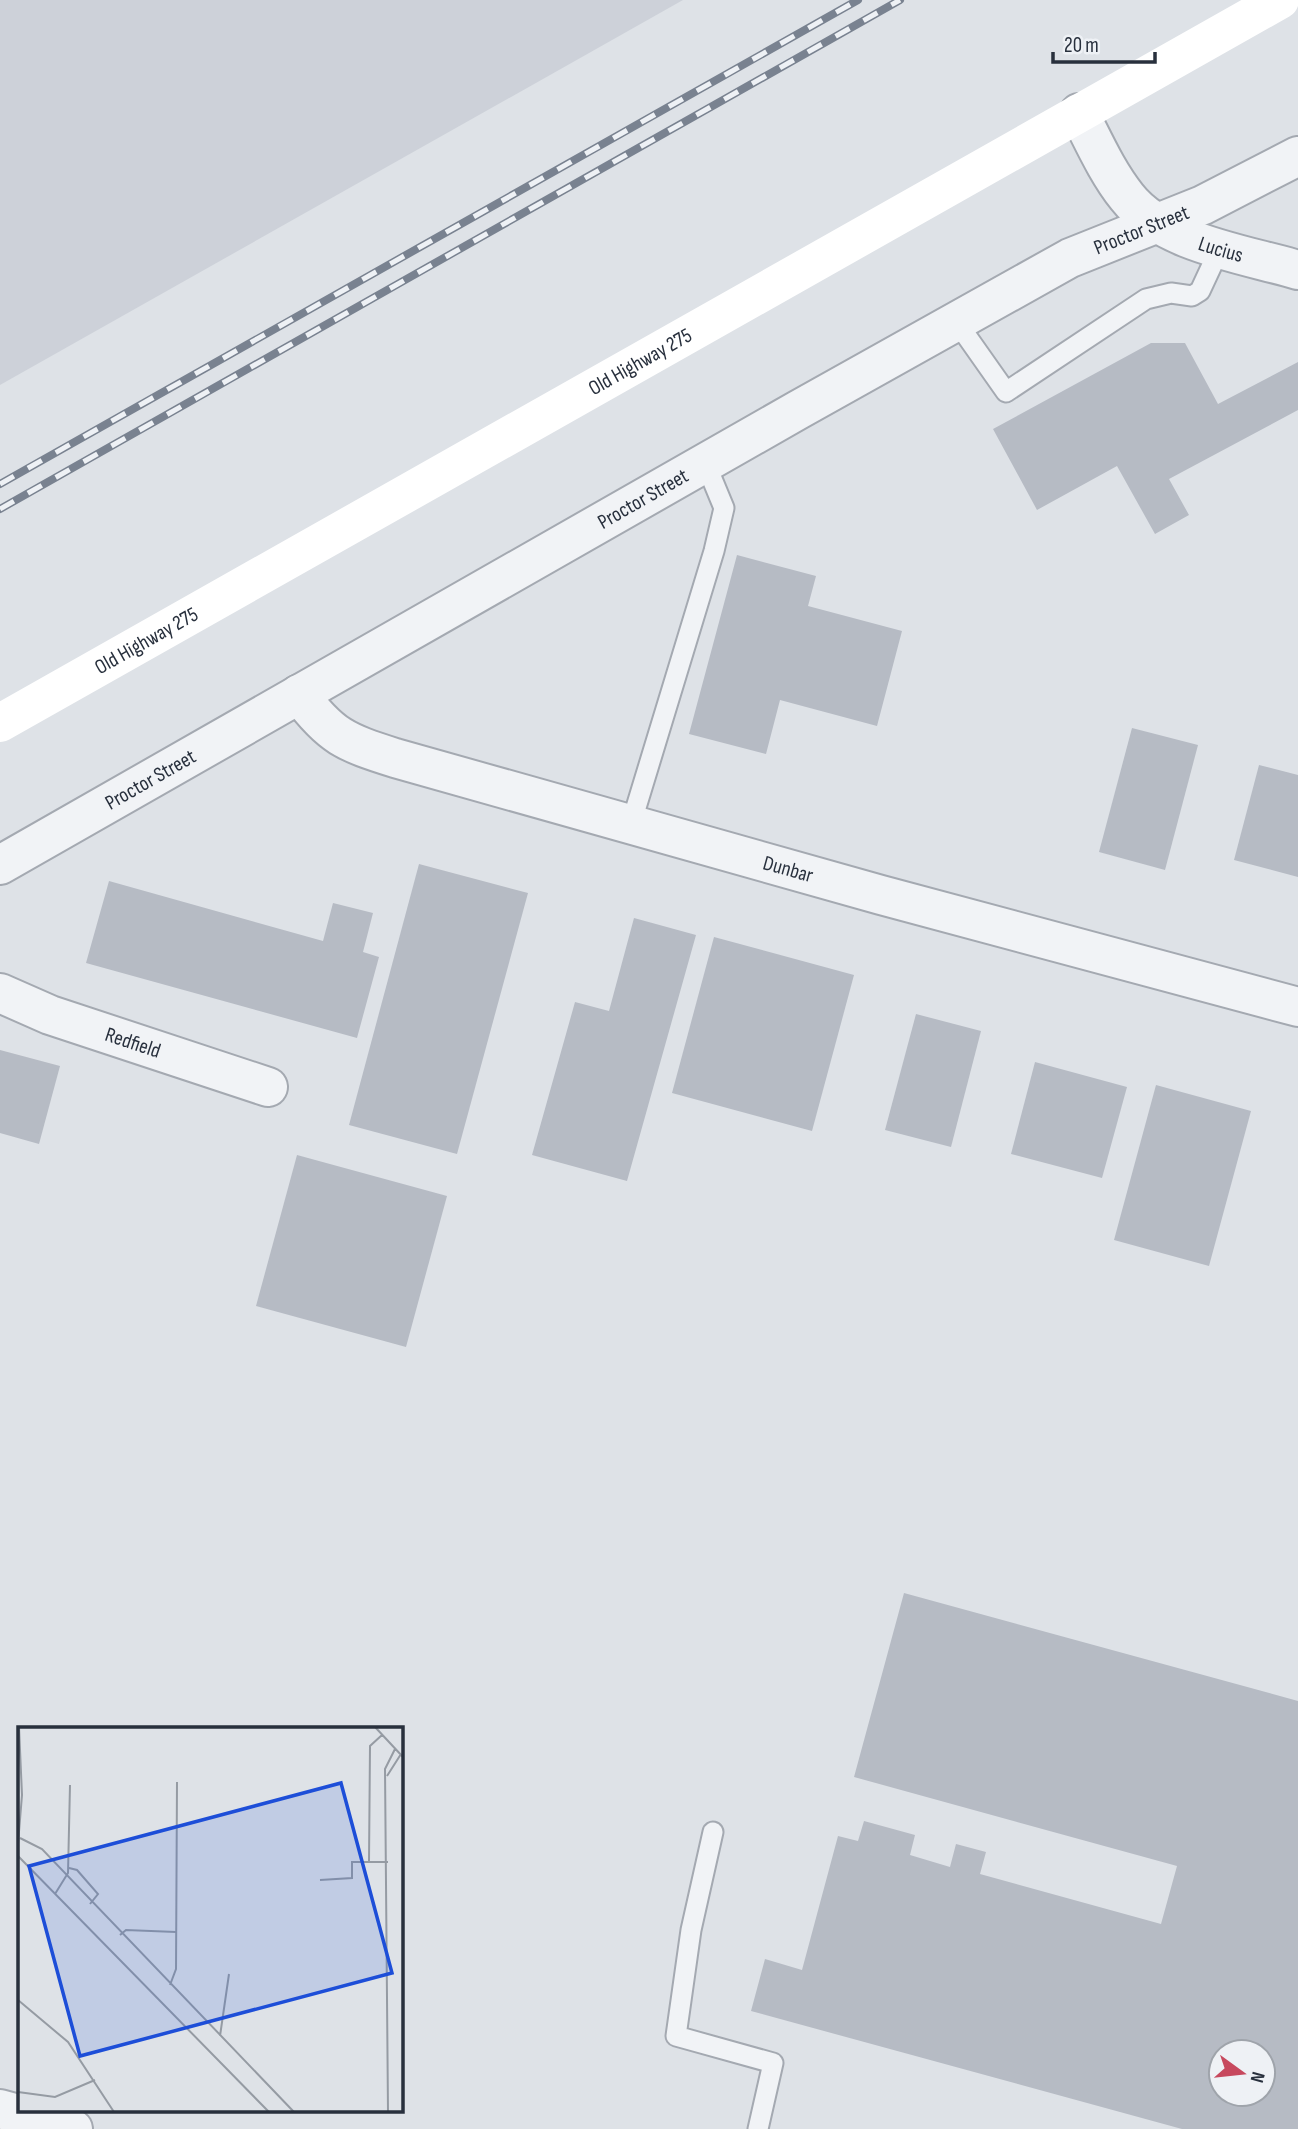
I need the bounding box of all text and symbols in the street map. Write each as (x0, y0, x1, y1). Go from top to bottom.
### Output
scale bar (1053, 21, 1154, 65)
text: 20 m (1064, 33, 1099, 58)
street label: Proctor Street (1090, 200, 1193, 260)
street label: Lucius (1195, 231, 1246, 268)
street label: Old Highway 275 (584, 323, 696, 401)
street label: Proctor Street (593, 463, 693, 535)
street label: Old Highway 275 (90, 602, 203, 680)
street label: Proctor Street (101, 744, 200, 815)
street label: Dunbar (760, 850, 816, 888)
street label: Redfield (102, 1022, 164, 1064)
inset map (18, 1727, 402, 2112)
north arrow (1207, 2038, 1277, 2108)
text: N (1245, 2069, 1269, 2085)

